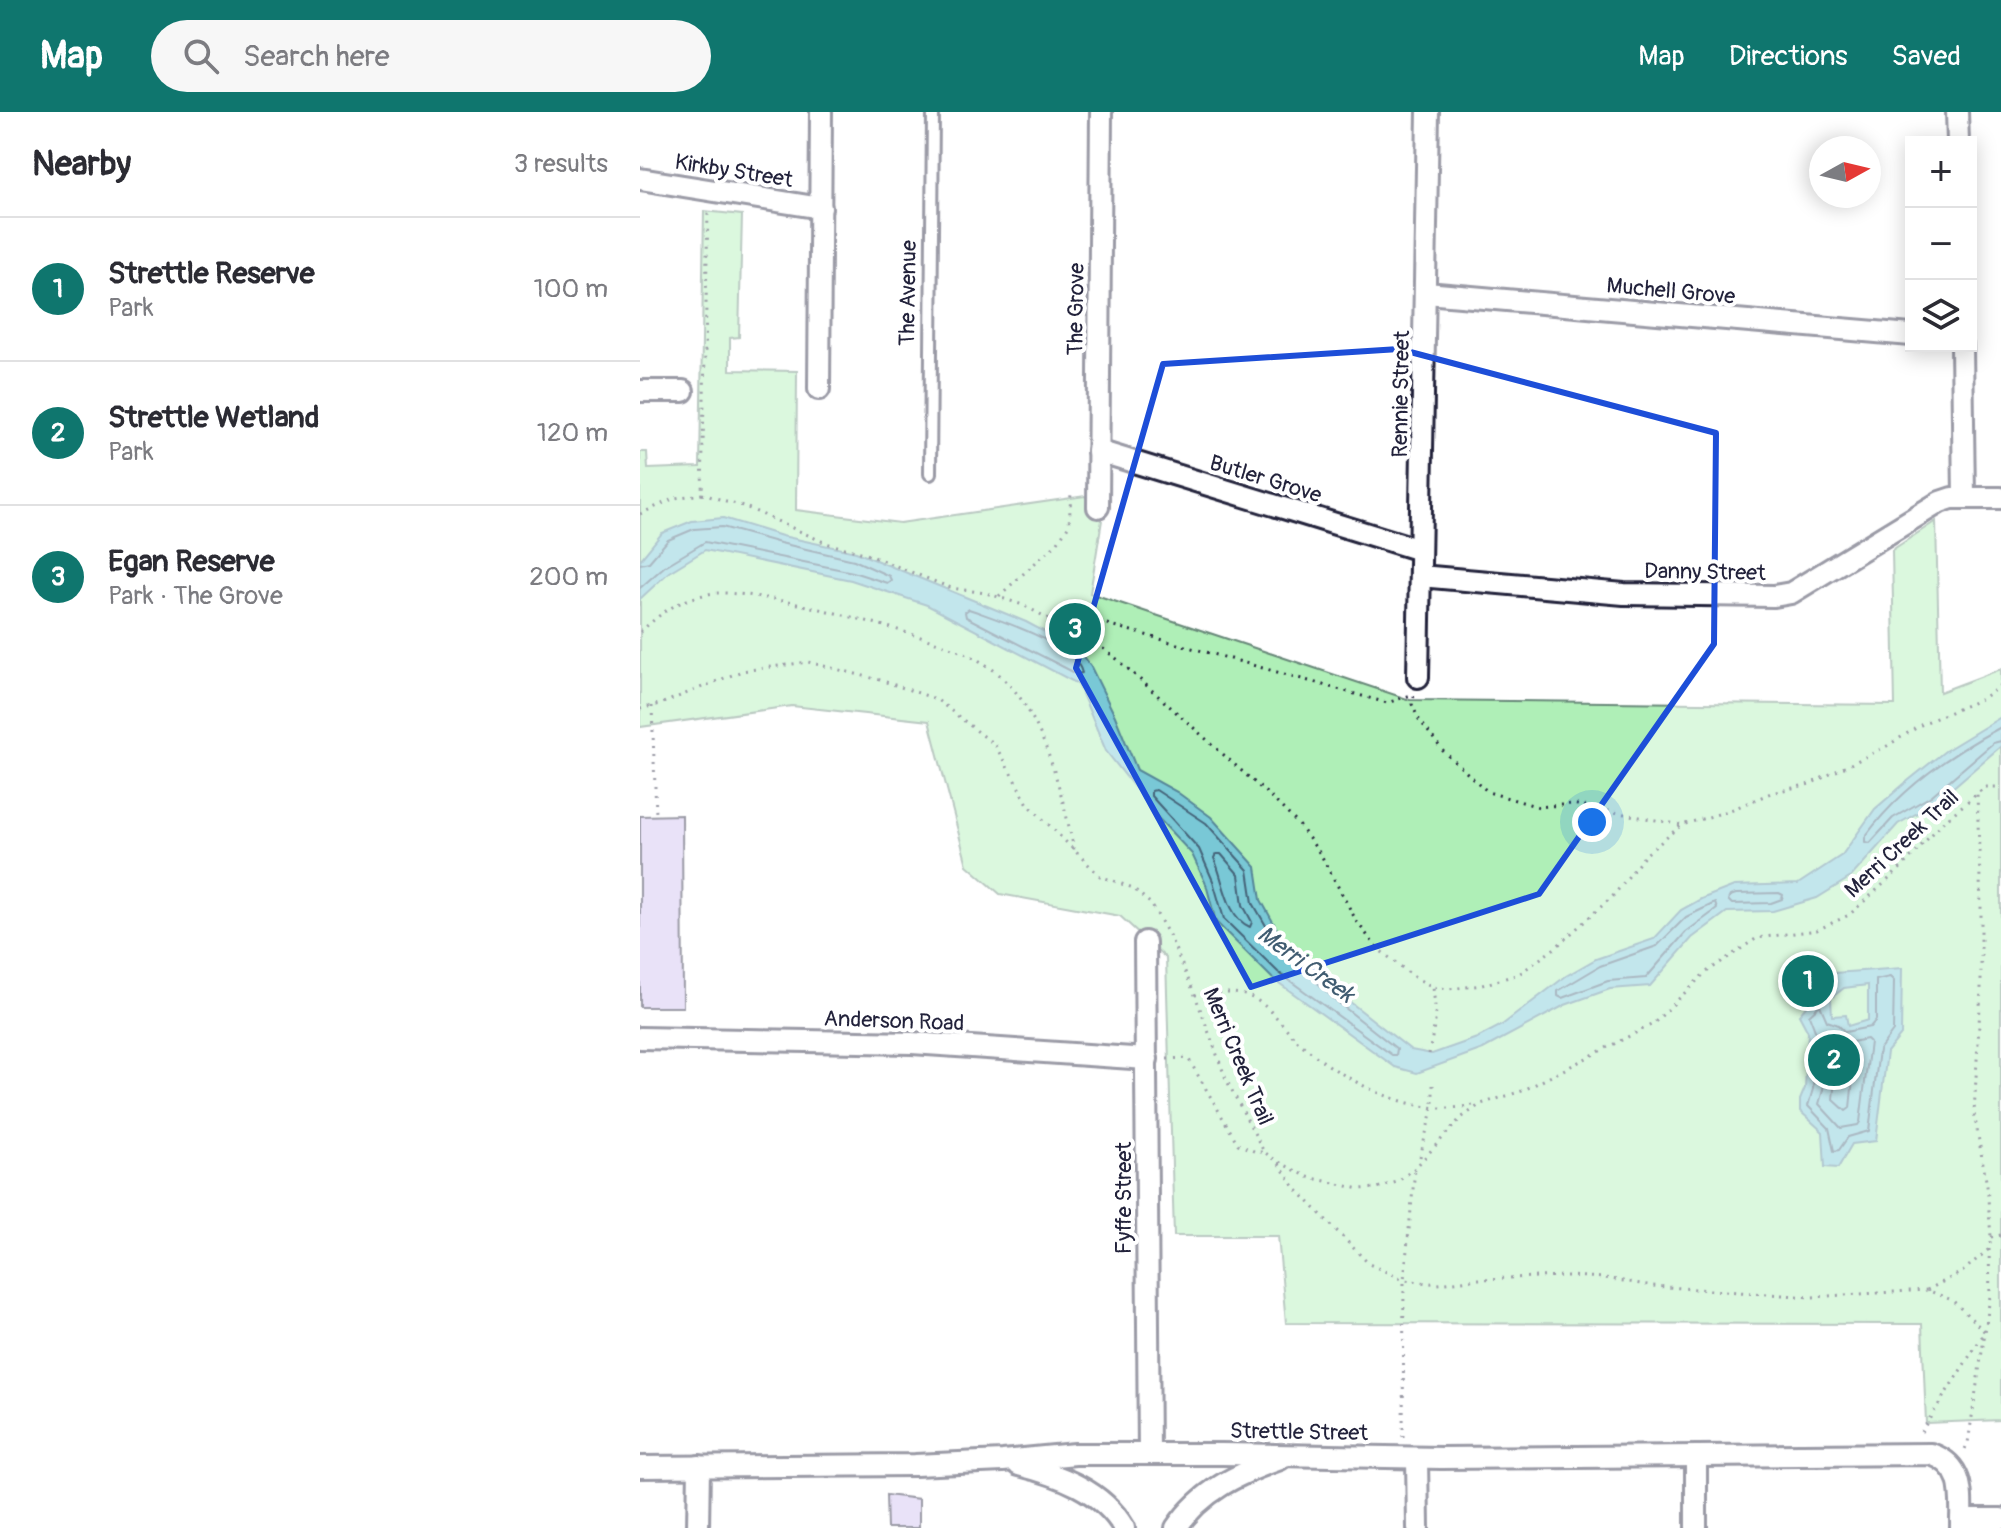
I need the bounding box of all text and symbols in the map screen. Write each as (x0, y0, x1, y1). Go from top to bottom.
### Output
search box (151, 20, 711, 92)
text: Map (40, 32, 103, 80)
icon: search (179, 34, 223, 78)
text: Search here (243, 38, 390, 75)
text: Map (1638, 39, 1685, 74)
text: Directions (1729, 39, 1848, 74)
text: Saved (1892, 39, 1961, 74)
north arrow (1809, 136, 1881, 208)
map controls (1905, 136, 1977, 352)
button: + (1905, 136, 1977, 208)
text: Nearby (32, 143, 131, 186)
text: 3 results (514, 148, 608, 180)
street label: Kirkby Street (673, 148, 795, 194)
button: − (1905, 208, 1977, 280)
street label: The Avenue (893, 240, 923, 346)
text: Strettle Reserve (108, 255, 314, 292)
street label: The Grove (1061, 262, 1091, 356)
street label: Muchell Grove (1605, 271, 1737, 311)
text: 1 (53, 273, 63, 305)
text: 100 m (534, 273, 608, 305)
button: layers (1905, 280, 1977, 352)
text: Park (108, 292, 154, 324)
street label: Rennie Street (1386, 330, 1416, 458)
text: Strettle Wetland (108, 399, 319, 436)
text: 2 (51, 417, 65, 449)
text: 120 m (537, 417, 608, 449)
text: Park (108, 436, 154, 468)
street label: Butler Grove (1206, 449, 1325, 509)
text: Egan Reserve (108, 543, 275, 580)
street label: Danny Street (1644, 557, 1766, 587)
text: 3 (51, 561, 65, 593)
text: 200 m (529, 561, 608, 593)
text: Park · The Grove (108, 580, 283, 612)
pin: 3 (1049, 599, 1101, 659)
street label: Merri Creek Trail (1839, 784, 1965, 904)
your location (1572, 802, 1612, 842)
water label: Merri Creek (1252, 920, 1361, 1010)
pin: 1 (1782, 951, 1834, 1011)
street label: Merri Creek Trail (1197, 983, 1280, 1129)
street label: Anderson Road (823, 1005, 965, 1037)
pin: 2 (1808, 1030, 1860, 1090)
street label: Fyffe Street (1110, 1142, 1138, 1254)
street label: Strettle Street (1230, 1417, 1368, 1447)

